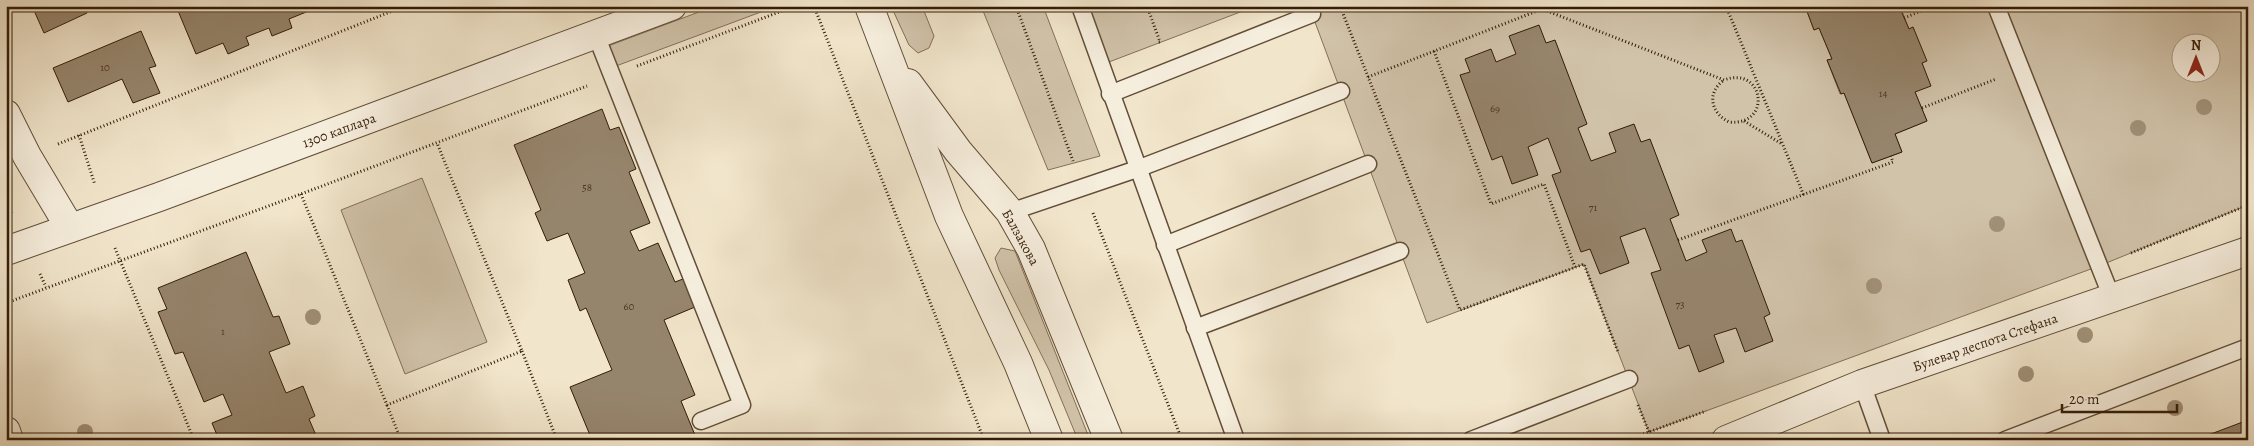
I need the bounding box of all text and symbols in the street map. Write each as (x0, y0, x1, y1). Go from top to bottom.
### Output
north arrow (2172, 32, 2222, 82)
text: N (2191, 36, 2201, 55)
house number: 10 (100, 60, 110, 75)
house number: 14 (1879, 86, 1887, 101)
house number: 69 (1490, 101, 1500, 116)
street label: 1300 каплара (300, 108, 379, 153)
house number: 58 (582, 180, 592, 195)
house number: 71 (1589, 200, 1597, 215)
street label: Балзакова (997, 206, 1044, 269)
house number: 73 (1675, 297, 1685, 312)
house number: 60 (624, 299, 635, 314)
street label: Булевар деспота Стефана (1910, 309, 2061, 376)
house number: 1 (221, 324, 225, 339)
scale bar (2062, 381, 2176, 413)
text: 20 m (2069, 389, 2100, 409)

